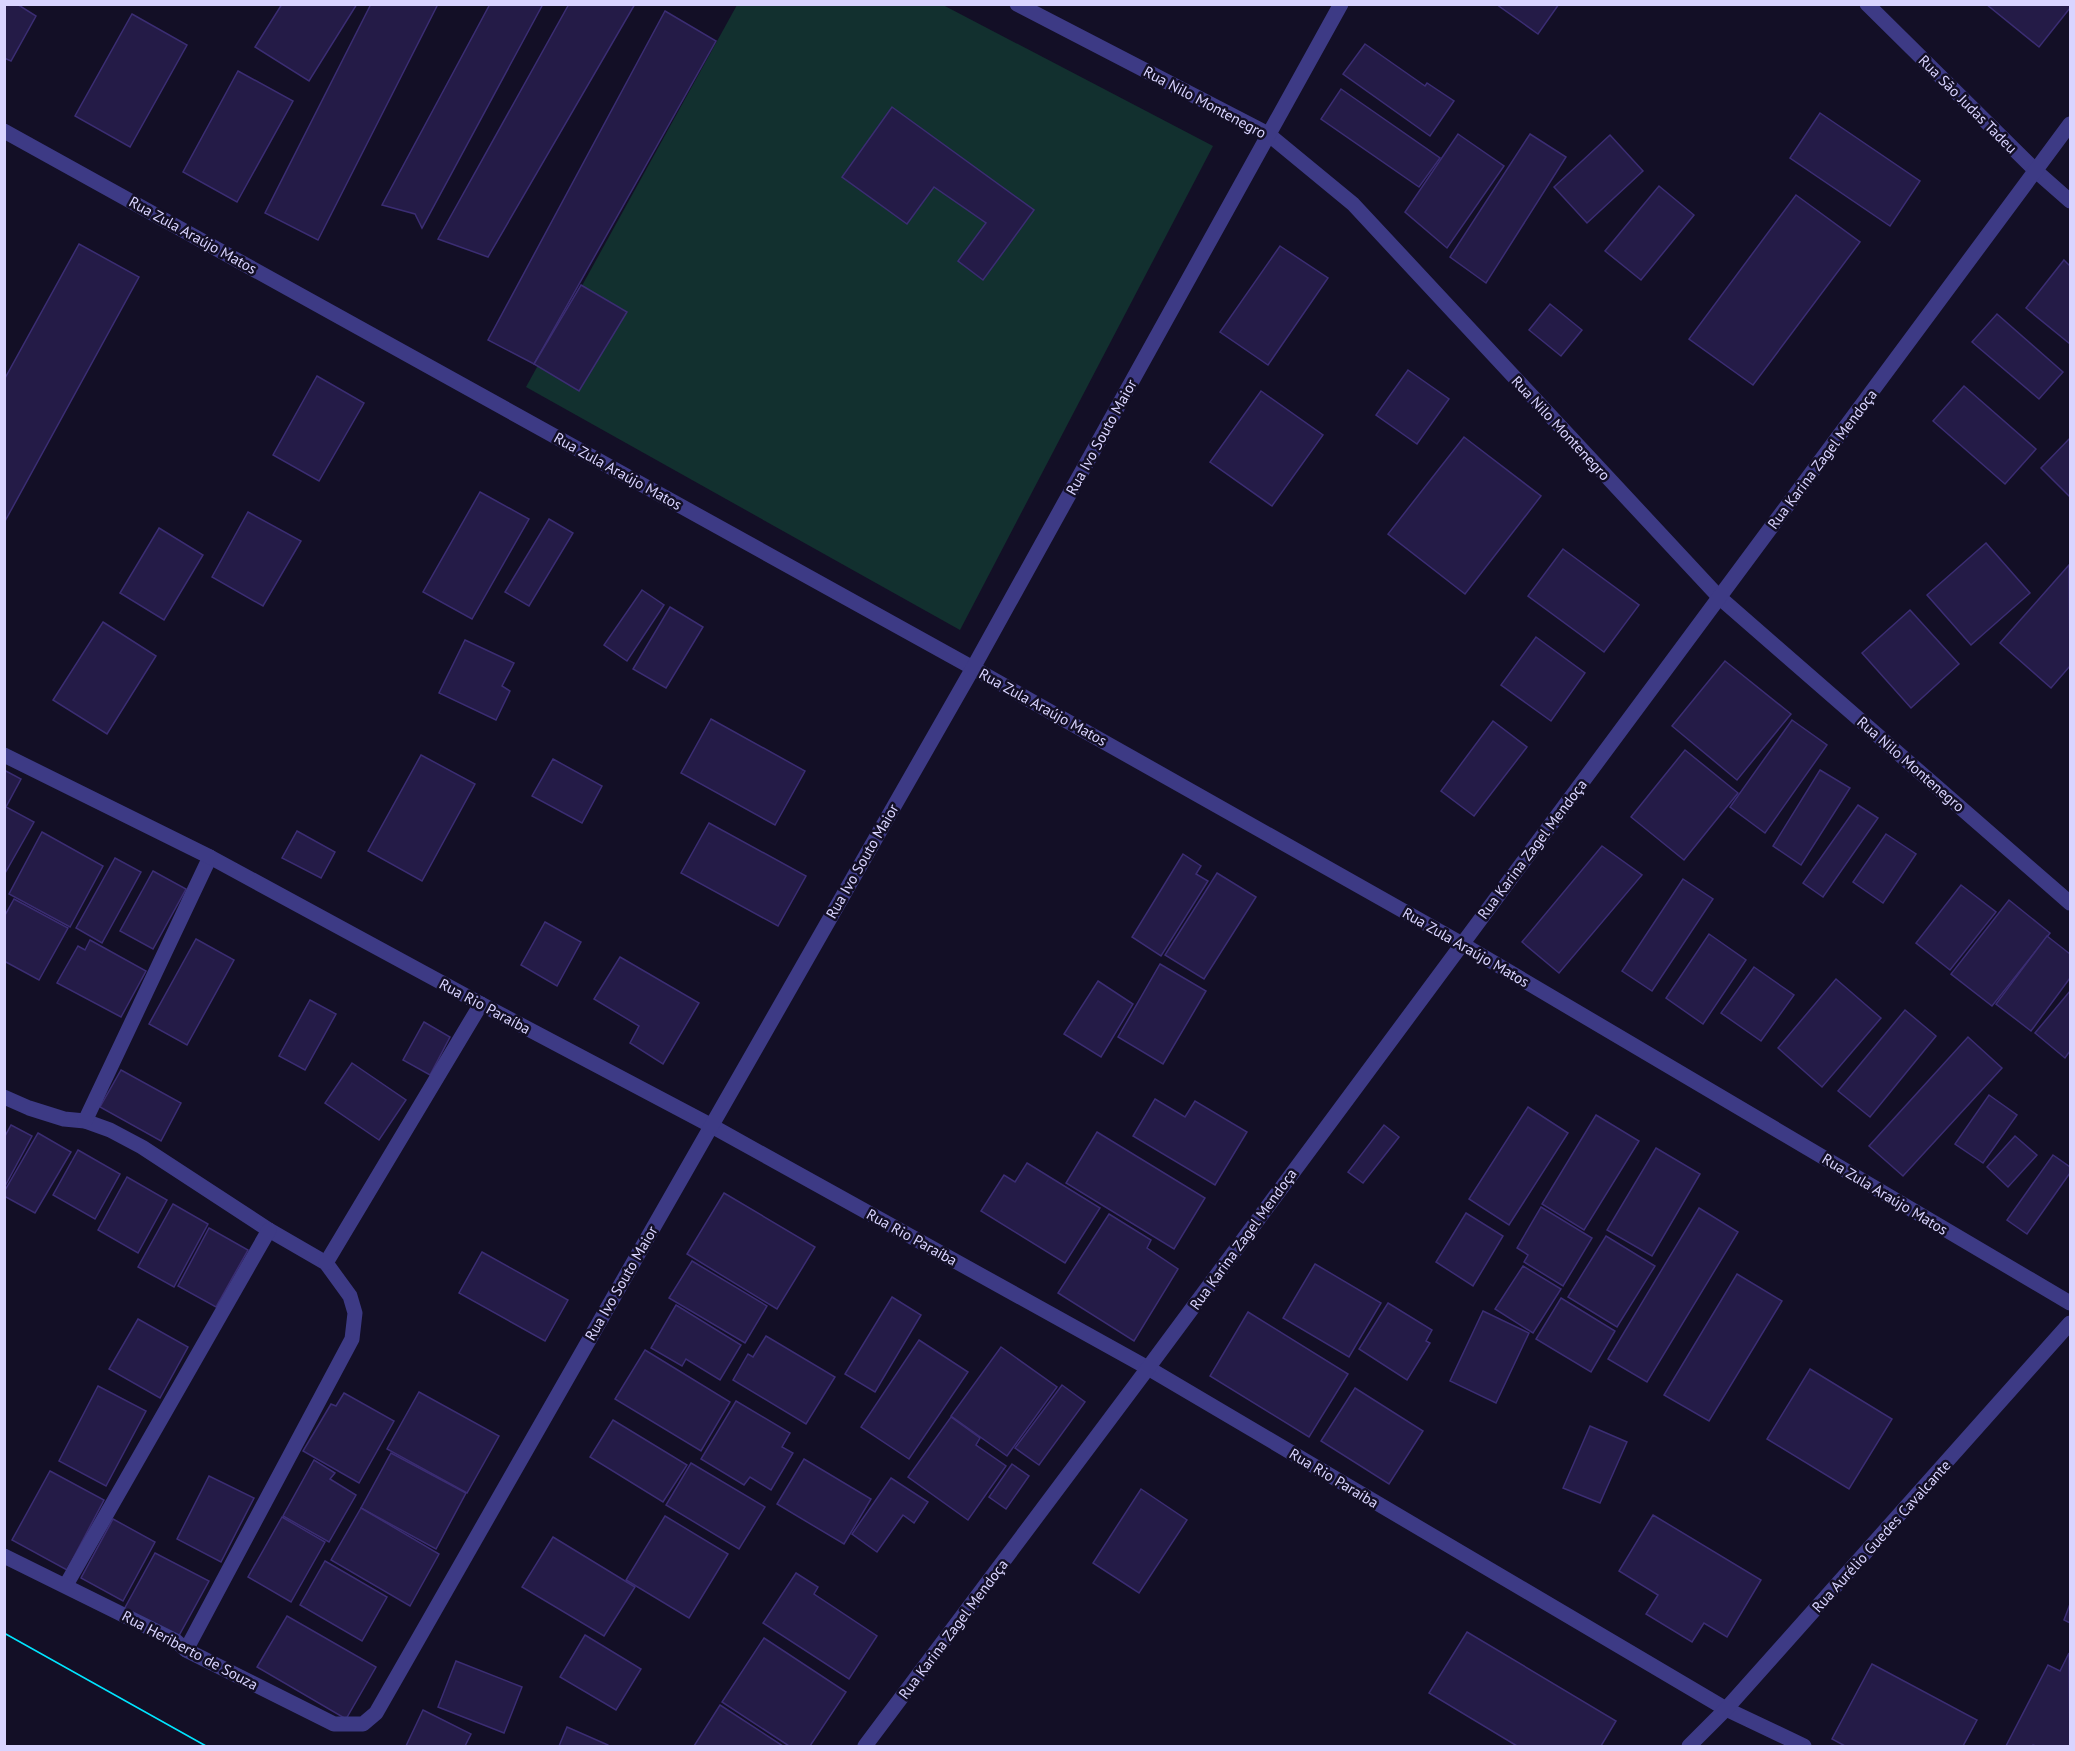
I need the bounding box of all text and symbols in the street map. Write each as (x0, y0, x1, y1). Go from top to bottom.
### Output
street label: Rua São Judas Tadeu (1915, 51, 2021, 157)
street label: Rua Nilo Montenegro (1140, 62, 1270, 142)
street label: Rua Zula Araújo Matos (126, 192, 260, 278)
street label: Rua Nilo Montenegro (1508, 372, 1614, 484)
street label: Rua Ivo Souto Maior (1061, 376, 1141, 498)
street label: Rua Karina Zagel Mendoça (1763, 385, 1881, 533)
street label: Rua Zula Araújo Matos (551, 428, 685, 514)
street label: Rua Zula Araújo Matos (976, 664, 1110, 750)
street label: Rua Nilo Montenegro (1853, 712, 1969, 816)
street label: Rua Karina Zagel Mendoça (1473, 775, 1591, 923)
street label: Rua Ivo Souto Maior (821, 800, 903, 922)
street label: Rua Zula Araújo Matos (1399, 903, 1533, 991)
street label: Rua Rio Paraíba (436, 974, 534, 1038)
street label: Rua Zula Araújo Matos (1819, 1149, 1951, 1239)
street label: Rua Karina Zagel Mendoça (1185, 1165, 1301, 1313)
street label: Rua Rio Paraíba (863, 1204, 961, 1270)
street label: Rua Ivo Souto Maior (580, 1222, 662, 1344)
street label: Rua Rio Paraíba (1286, 1444, 1382, 1512)
street label: Rua Aurélio Guedes Cavalcante (1808, 1456, 1954, 1616)
street label: Rua Karina Zagel Mendoça (894, 1555, 1012, 1703)
street label: Rua Heriberto de Souza (119, 1606, 261, 1694)

